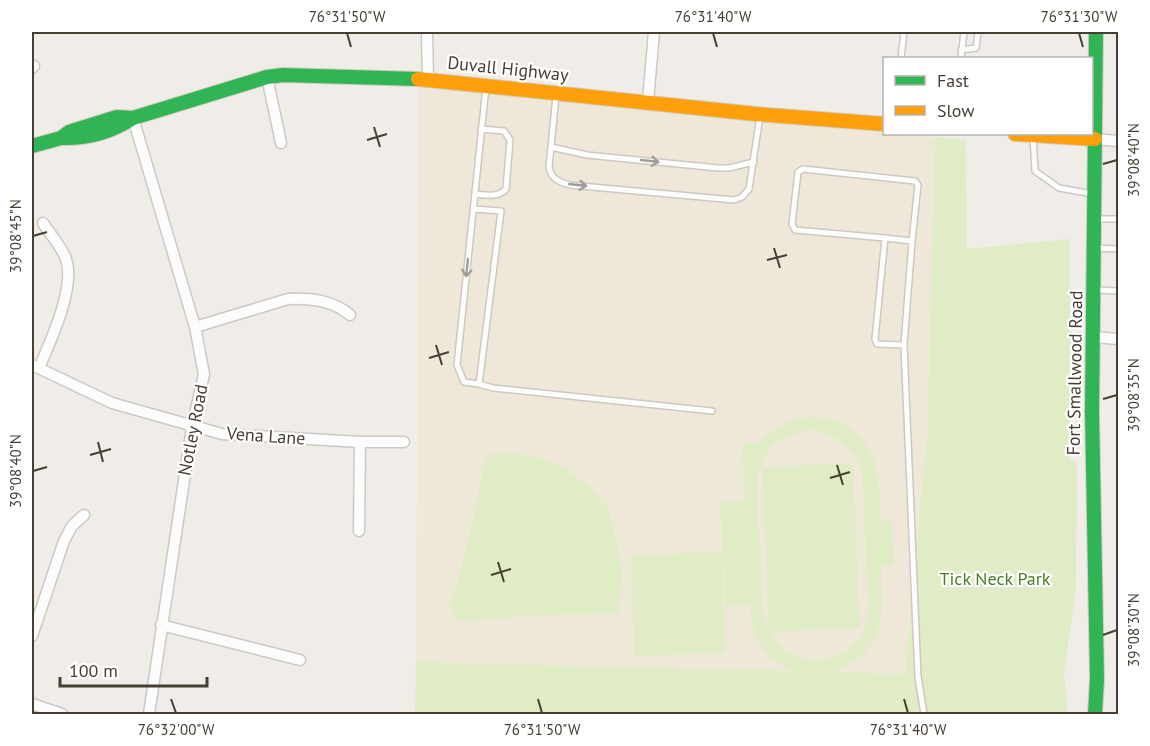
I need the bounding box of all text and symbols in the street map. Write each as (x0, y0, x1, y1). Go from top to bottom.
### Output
text: 76°31'50"W (309, 7, 386, 26)
text: 76°31'40"W (675, 7, 752, 26)
text: 76°31'30"W (1041, 7, 1118, 26)
street label: Duvall Highway (446, 51, 570, 86)
legend (883, 57, 1093, 135)
text: Fast (937, 69, 969, 92)
text: Slow (937, 99, 975, 122)
text: 39°08'40"N (1124, 123, 1143, 197)
one-way arrow (640, 156, 660, 167)
one-way arrow (567, 180, 587, 191)
text: 39°08'45"N (6, 199, 25, 273)
one-way arrow (461, 257, 472, 277)
street label: Fort Smallwood Road (1062, 290, 1087, 456)
text: 39°08'35"N (1124, 358, 1143, 432)
street label: Notley Road (172, 382, 213, 478)
street label: Vena Lane (225, 421, 306, 450)
text: 39°08'40"N (6, 434, 25, 508)
park label: Tick Neck Park (940, 567, 1051, 590)
text: 39°08'30"N (1124, 593, 1143, 667)
scale bar (60, 650, 207, 688)
text: 100 m (69, 659, 118, 682)
text: 76°32'00"W (138, 720, 215, 739)
text: 76°31'50"W (504, 720, 581, 739)
text: 76°31'40"W (870, 720, 947, 739)

